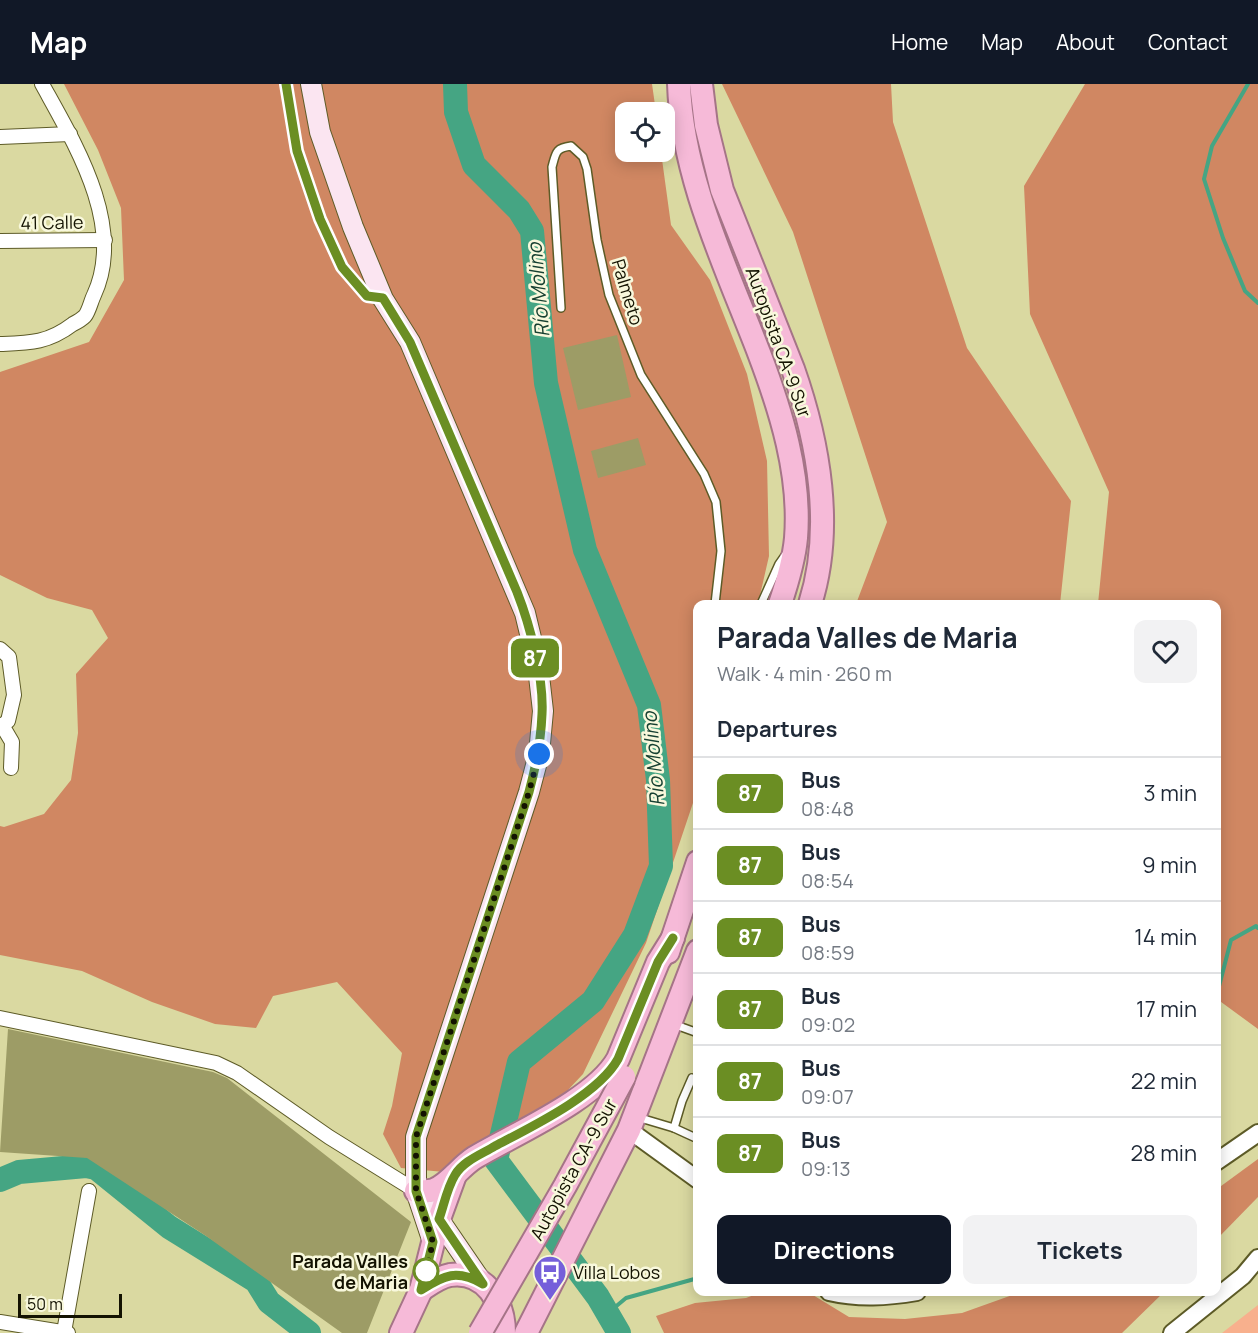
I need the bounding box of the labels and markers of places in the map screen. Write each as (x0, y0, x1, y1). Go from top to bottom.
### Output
place label: Parada Valles de Maria (292, 1249, 408, 1294)
bus stop icon: Villa Lobos (532, 1254, 568, 1301)
marker: Parada Valles de Maria (413, 1258, 439, 1284)
place label: Villa Lobos (573, 1260, 660, 1284)

